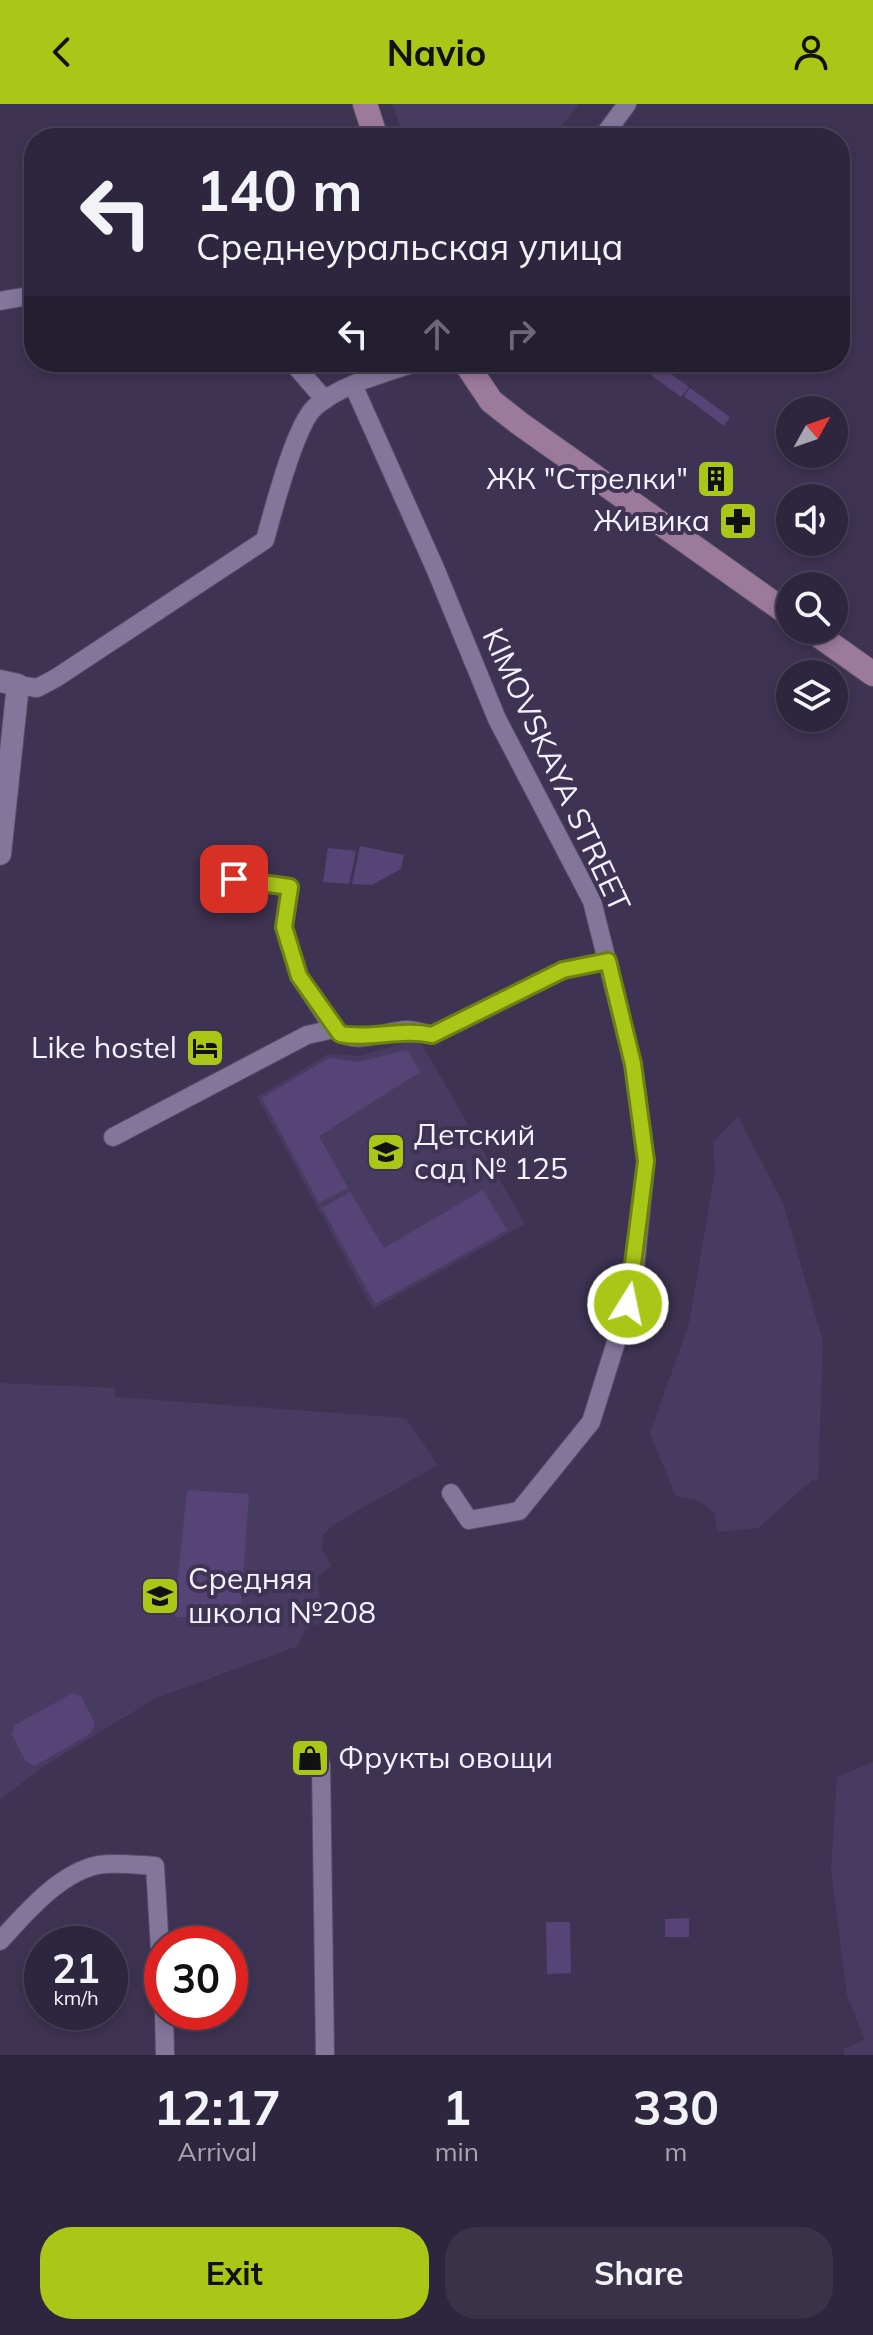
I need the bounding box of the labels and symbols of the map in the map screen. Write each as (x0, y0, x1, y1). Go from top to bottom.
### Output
north arrow (776, 396, 848, 468)
building icon: ЖК "Стрелки" (695, 458, 737, 500)
place label: ЖК "Стрелки" (486, 459, 688, 497)
pharmacy icon: Живика (717, 500, 759, 542)
place label: Живика (593, 501, 710, 539)
street label: KIMOVSKAYA STREET (474, 621, 639, 918)
pin (200, 845, 268, 913)
hotel icon: Like hostel (184, 1027, 226, 1069)
place label: Like hostel (31, 1028, 177, 1066)
place label: Детский сад № 125 (414, 1115, 568, 1187)
school or university icon: Детский сад № 125 (365, 1131, 407, 1173)
position arrow (586, 1262, 670, 1346)
place label: Средняя школа №208 (188, 1559, 376, 1631)
school or university icon: Средняя школа №208 (139, 1575, 181, 1617)
shop icon: Фрукты овощи (289, 1737, 331, 1779)
place label: Фрукты овощи (338, 1738, 553, 1776)
speed limit sign: 30 (144, 1926, 248, 2030)

